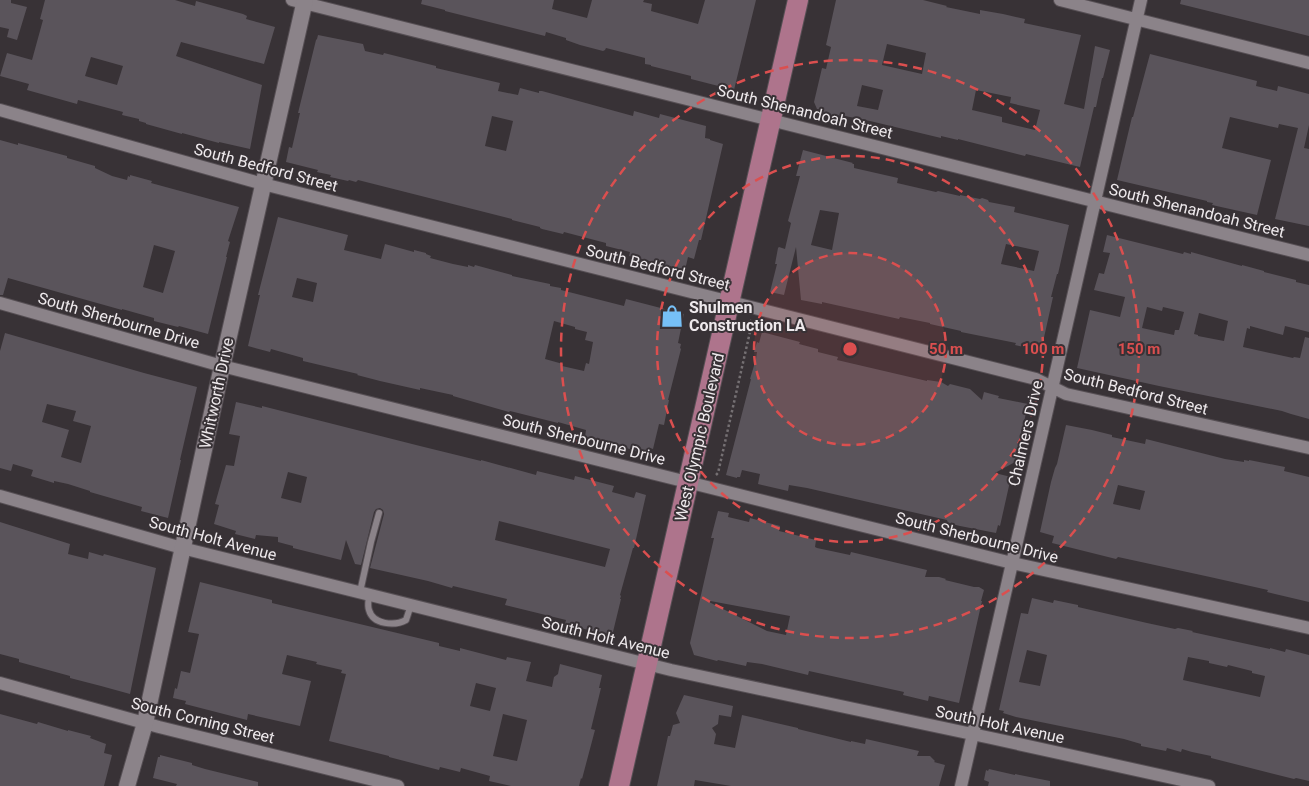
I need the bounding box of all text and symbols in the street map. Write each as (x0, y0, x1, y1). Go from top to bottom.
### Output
street label: South Shenandoah Street (715, 80, 895, 143)
street label: South Bedford Street (192, 139, 340, 196)
street label: South Shenandoah Street (1107, 179, 1287, 242)
street label: South Bedford Street (584, 240, 732, 295)
street label: South Sherbourne Drive (36, 288, 202, 353)
place label: Shulmen Construction LA (689, 298, 806, 335)
shop icon: Shulmen Construction LA (659, 303, 685, 329)
street label: Whitworth Drive (195, 336, 238, 450)
centre of rings (841, 340, 859, 358)
text: 50 m (929, 340, 963, 358)
text: 100 m (1022, 340, 1064, 358)
text: 150 m (1118, 340, 1160, 358)
street label: West Olympic Boulevard (671, 351, 728, 523)
street label: South Bedford Street (1062, 364, 1210, 419)
street label: Chalmers Drive (1004, 378, 1047, 488)
street label: South Sherbourne Drive (500, 410, 667, 469)
street label: South Sherbourne Drive (893, 508, 1060, 567)
street label: South Holt Avenue (147, 512, 279, 565)
street label: South Holt Avenue (540, 612, 672, 663)
street label: South Corning Street (129, 693, 277, 748)
street label: South Holt Avenue (934, 702, 1066, 747)

